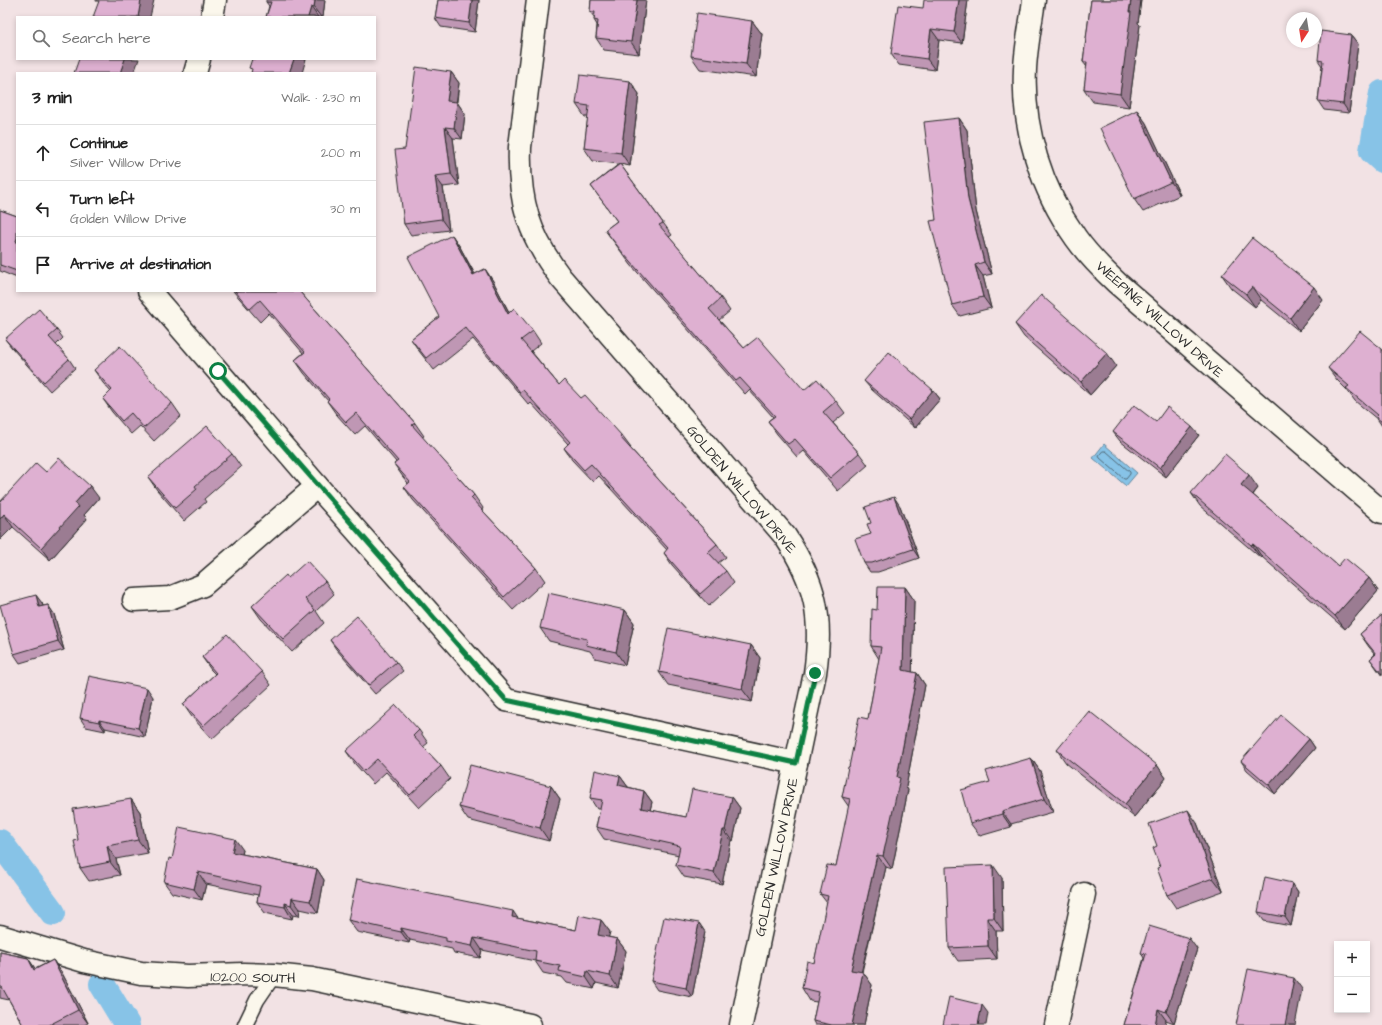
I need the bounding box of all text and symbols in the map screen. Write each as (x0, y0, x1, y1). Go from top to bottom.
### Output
north arrow (1286, 12, 1322, 48)
search box (16, 16, 376, 60)
icon: search (30, 27, 52, 49)
text: Search here (62, 28, 151, 49)
text: 3 min (32, 86, 72, 110)
text: Walk · 230 m (281, 89, 360, 107)
text: Continue (70, 133, 128, 154)
icon: ahead (32, 142, 54, 164)
text: 200 m (321, 144, 360, 162)
text: Silver Willow Drive (70, 154, 181, 172)
text: Turn left (70, 189, 134, 210)
icon: left (32, 198, 54, 220)
text: 30 m (330, 200, 360, 218)
text: Golden Willow Drive (70, 210, 186, 228)
icon: arrive (32, 254, 54, 276)
text: Arrive at destination (70, 254, 211, 275)
street label: WEEPING WILLOW DRIVE (1091, 257, 1228, 383)
route start (209, 362, 227, 380)
street label: GOLDEN WILLOW DRIVE (682, 421, 801, 559)
route end (806, 664, 824, 682)
street label: GOLDEN WILLOW DRIVE (750, 775, 804, 938)
map controls (1334, 941, 1370, 1013)
button: + (1334, 941, 1370, 977)
street label: 10200 SOUTH (210, 967, 296, 989)
button: − (1334, 977, 1370, 1013)

